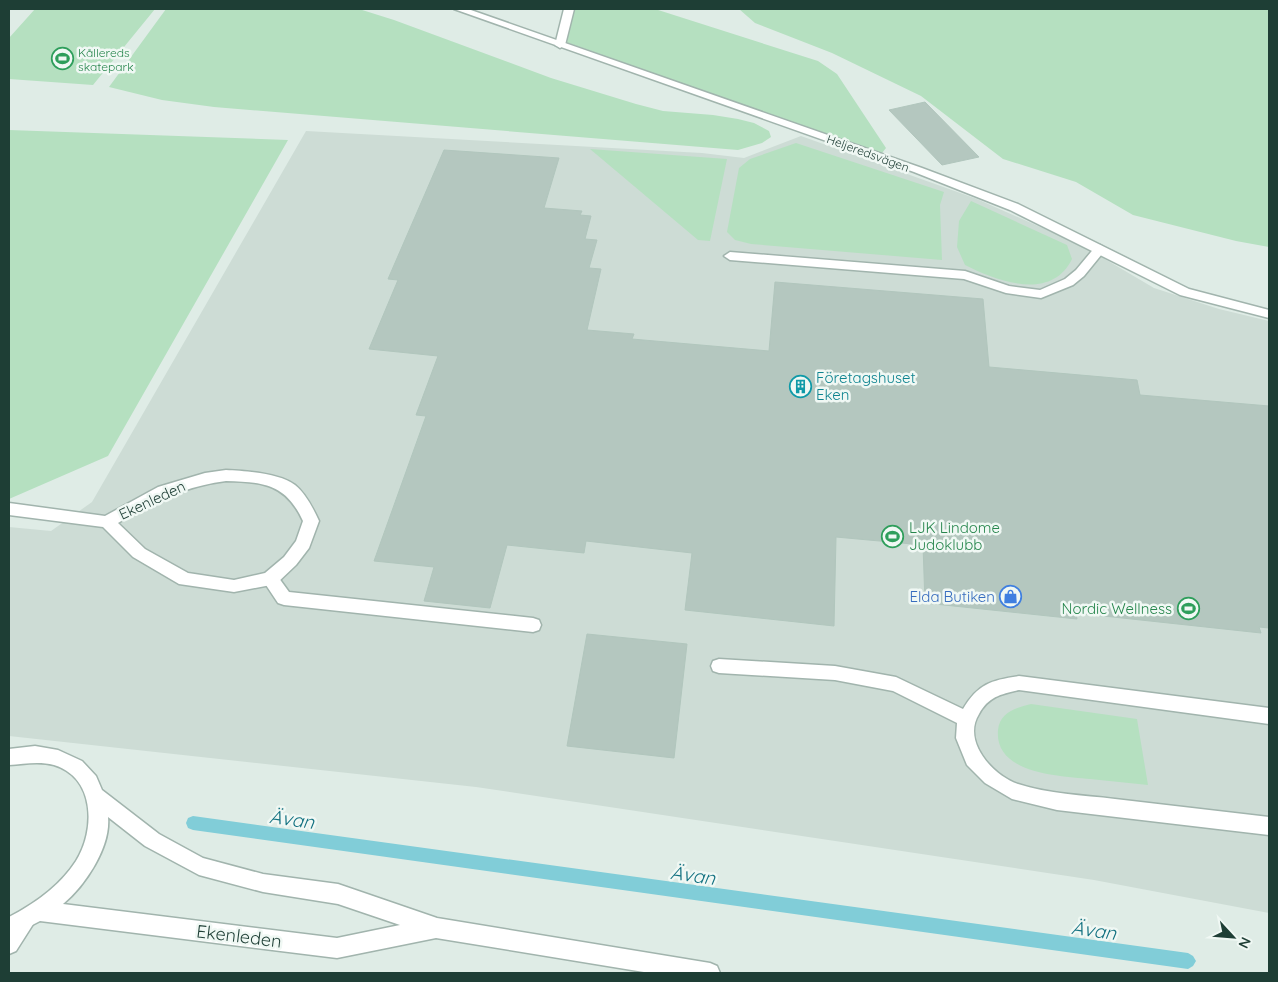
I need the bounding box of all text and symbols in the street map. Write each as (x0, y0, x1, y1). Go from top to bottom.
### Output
place label: Kållereds skatepark (78, 45, 134, 74)
sports icon: Kållereds skatepark (50, 47, 74, 71)
street label: Heljeredsvägen (825, 131, 911, 175)
place label: Företagshuset Eken (816, 368, 916, 404)
building icon: Företagshuset Eken (788, 374, 812, 398)
street label: Ekenleden (116, 476, 188, 524)
place label: LJK Lindome Judoklubb (909, 518, 1000, 554)
sports icon: LJK Lindome Judoklubb (881, 524, 905, 548)
shop icon: Elda Butiken (999, 584, 1023, 608)
place label: Elda Butiken (909, 587, 995, 606)
sports icon: Nordic Wellness (1176, 596, 1200, 620)
place label: Nordic Wellness (1062, 599, 1172, 618)
water label: Ävan (268, 804, 317, 834)
water label: Ävan (669, 860, 718, 890)
north arrow (1208, 912, 1258, 962)
water label: Ävan (1070, 915, 1119, 945)
street label: Ekenleden (195, 919, 283, 953)
text: N (1234, 934, 1255, 951)

